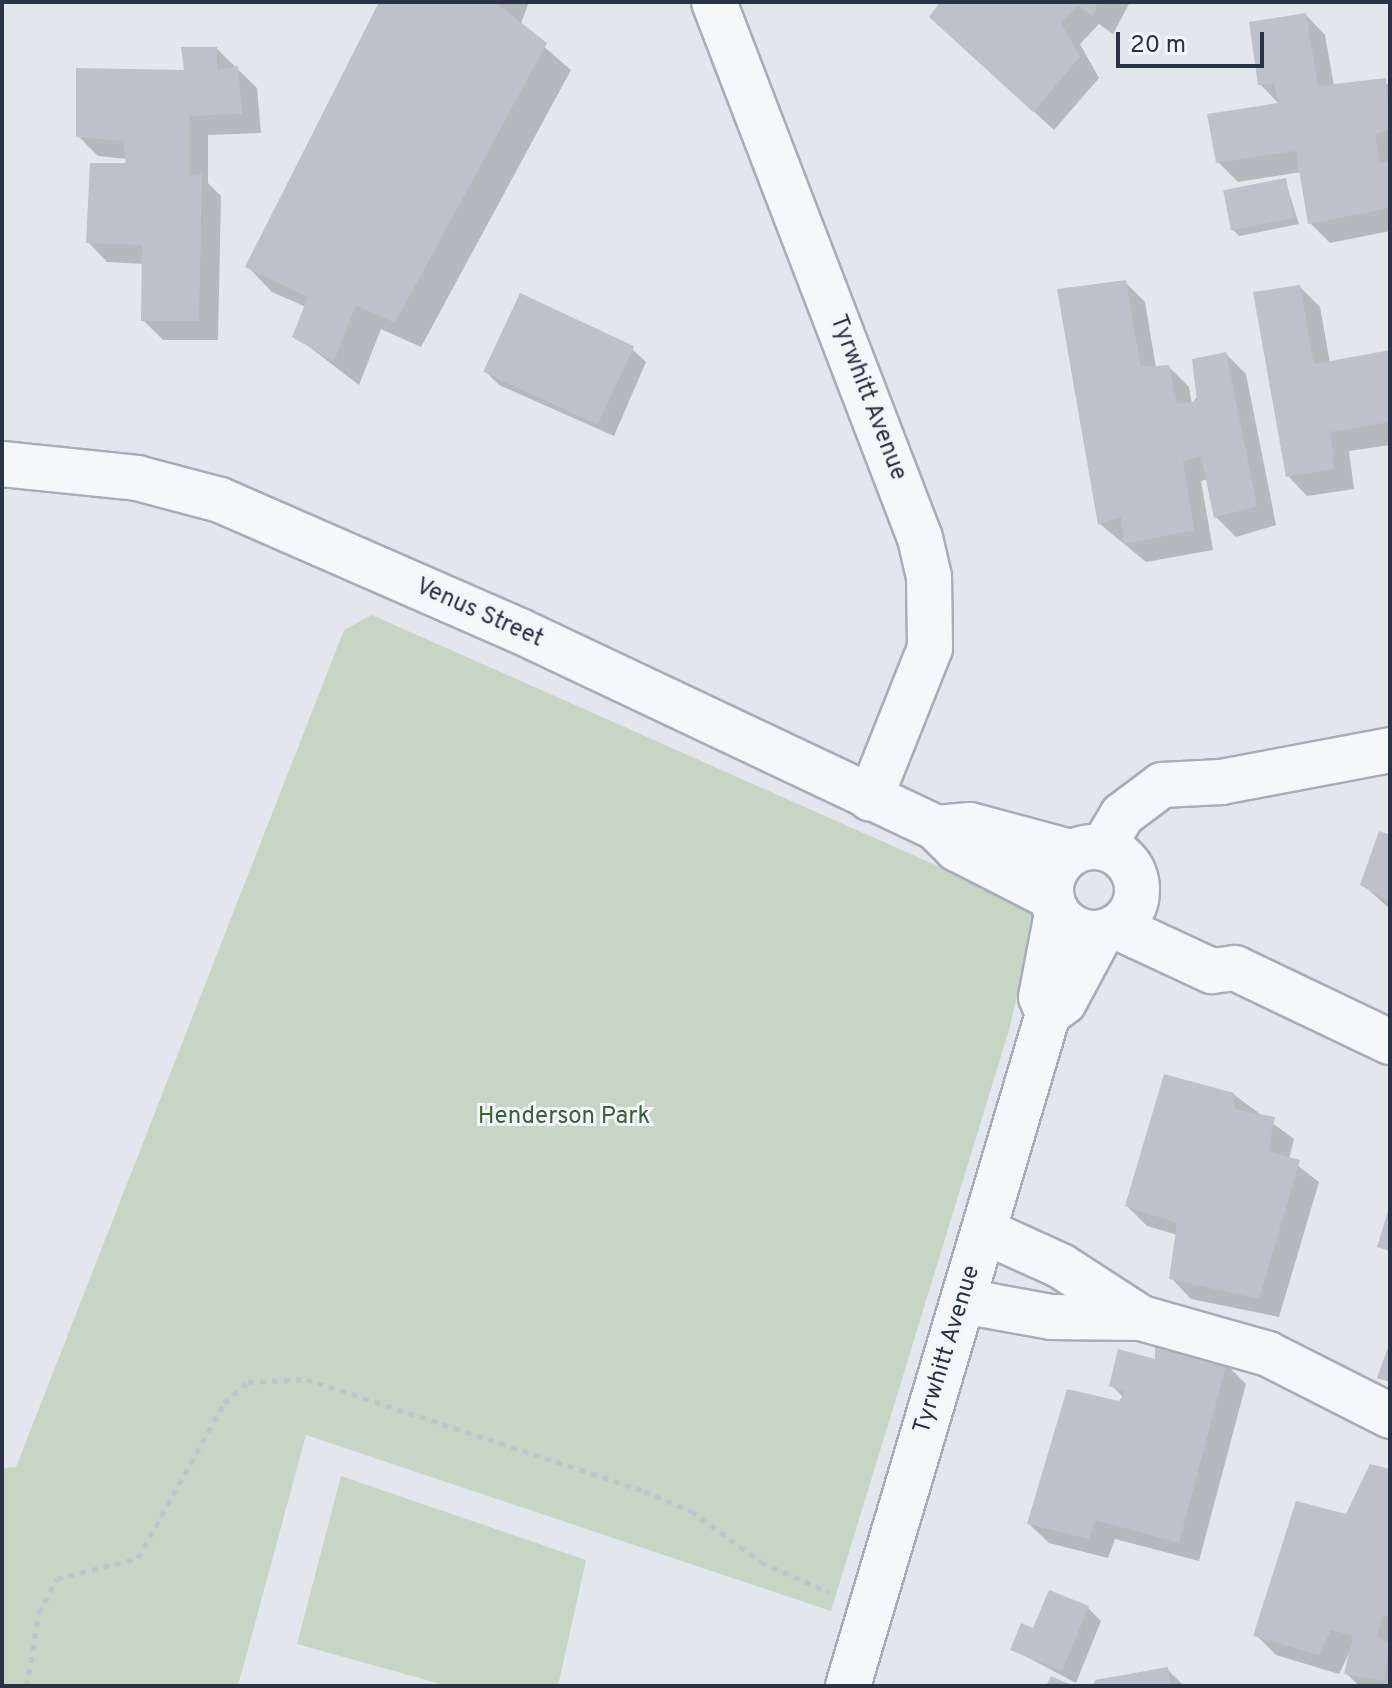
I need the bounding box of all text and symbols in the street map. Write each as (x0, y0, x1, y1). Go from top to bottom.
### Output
scale bar (1120, 16, 1268, 66)
text: 20 m (1130, 31, 1186, 61)
street label: Tyrwhitt Avenue (822, 311, 912, 485)
street label: Venus Street (411, 573, 547, 655)
park label: Henderson Park (478, 1104, 650, 1132)
street label: Tyrwhitt Avenue (909, 1262, 987, 1438)

